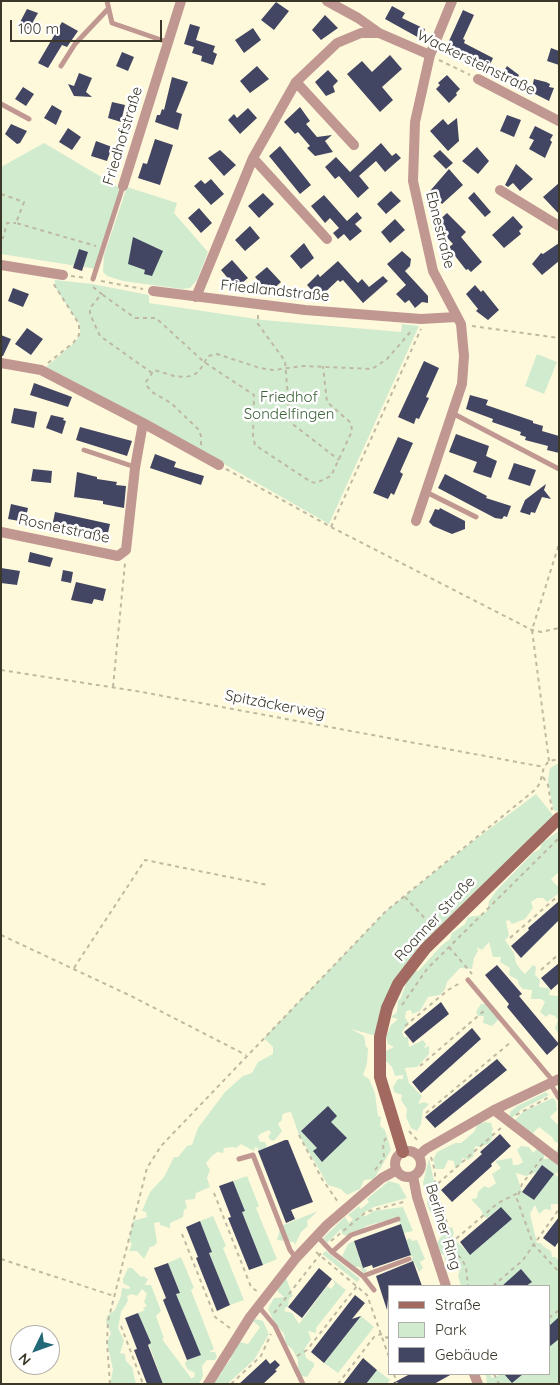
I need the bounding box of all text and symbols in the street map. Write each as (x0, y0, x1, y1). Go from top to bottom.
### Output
scale bar (12, 10, 165, 42)
text: 100 m (18, 19, 59, 38)
street label: Wackersteinstraße (414, 26, 538, 100)
street label: Friedhofstraße (99, 84, 147, 188)
street label: Ebnestraße (422, 189, 458, 271)
street label: Friedlandstraße (220, 276, 330, 306)
park label: Friedhof Sondelfingen (244, 388, 334, 423)
street label: Rosnetstraße (17, 511, 111, 547)
street label: Spitzäckerweg (223, 686, 327, 724)
street label: Roanner Straße (391, 873, 479, 965)
street label: Berliner Ring (421, 1182, 465, 1272)
legend (388, 1285, 550, 1375)
text: Straße (435, 1295, 481, 1314)
text: Park (435, 1320, 467, 1339)
north arrow (10, 1325, 60, 1375)
text: Gebäude (435, 1345, 498, 1364)
text: N (14, 1350, 35, 1369)

